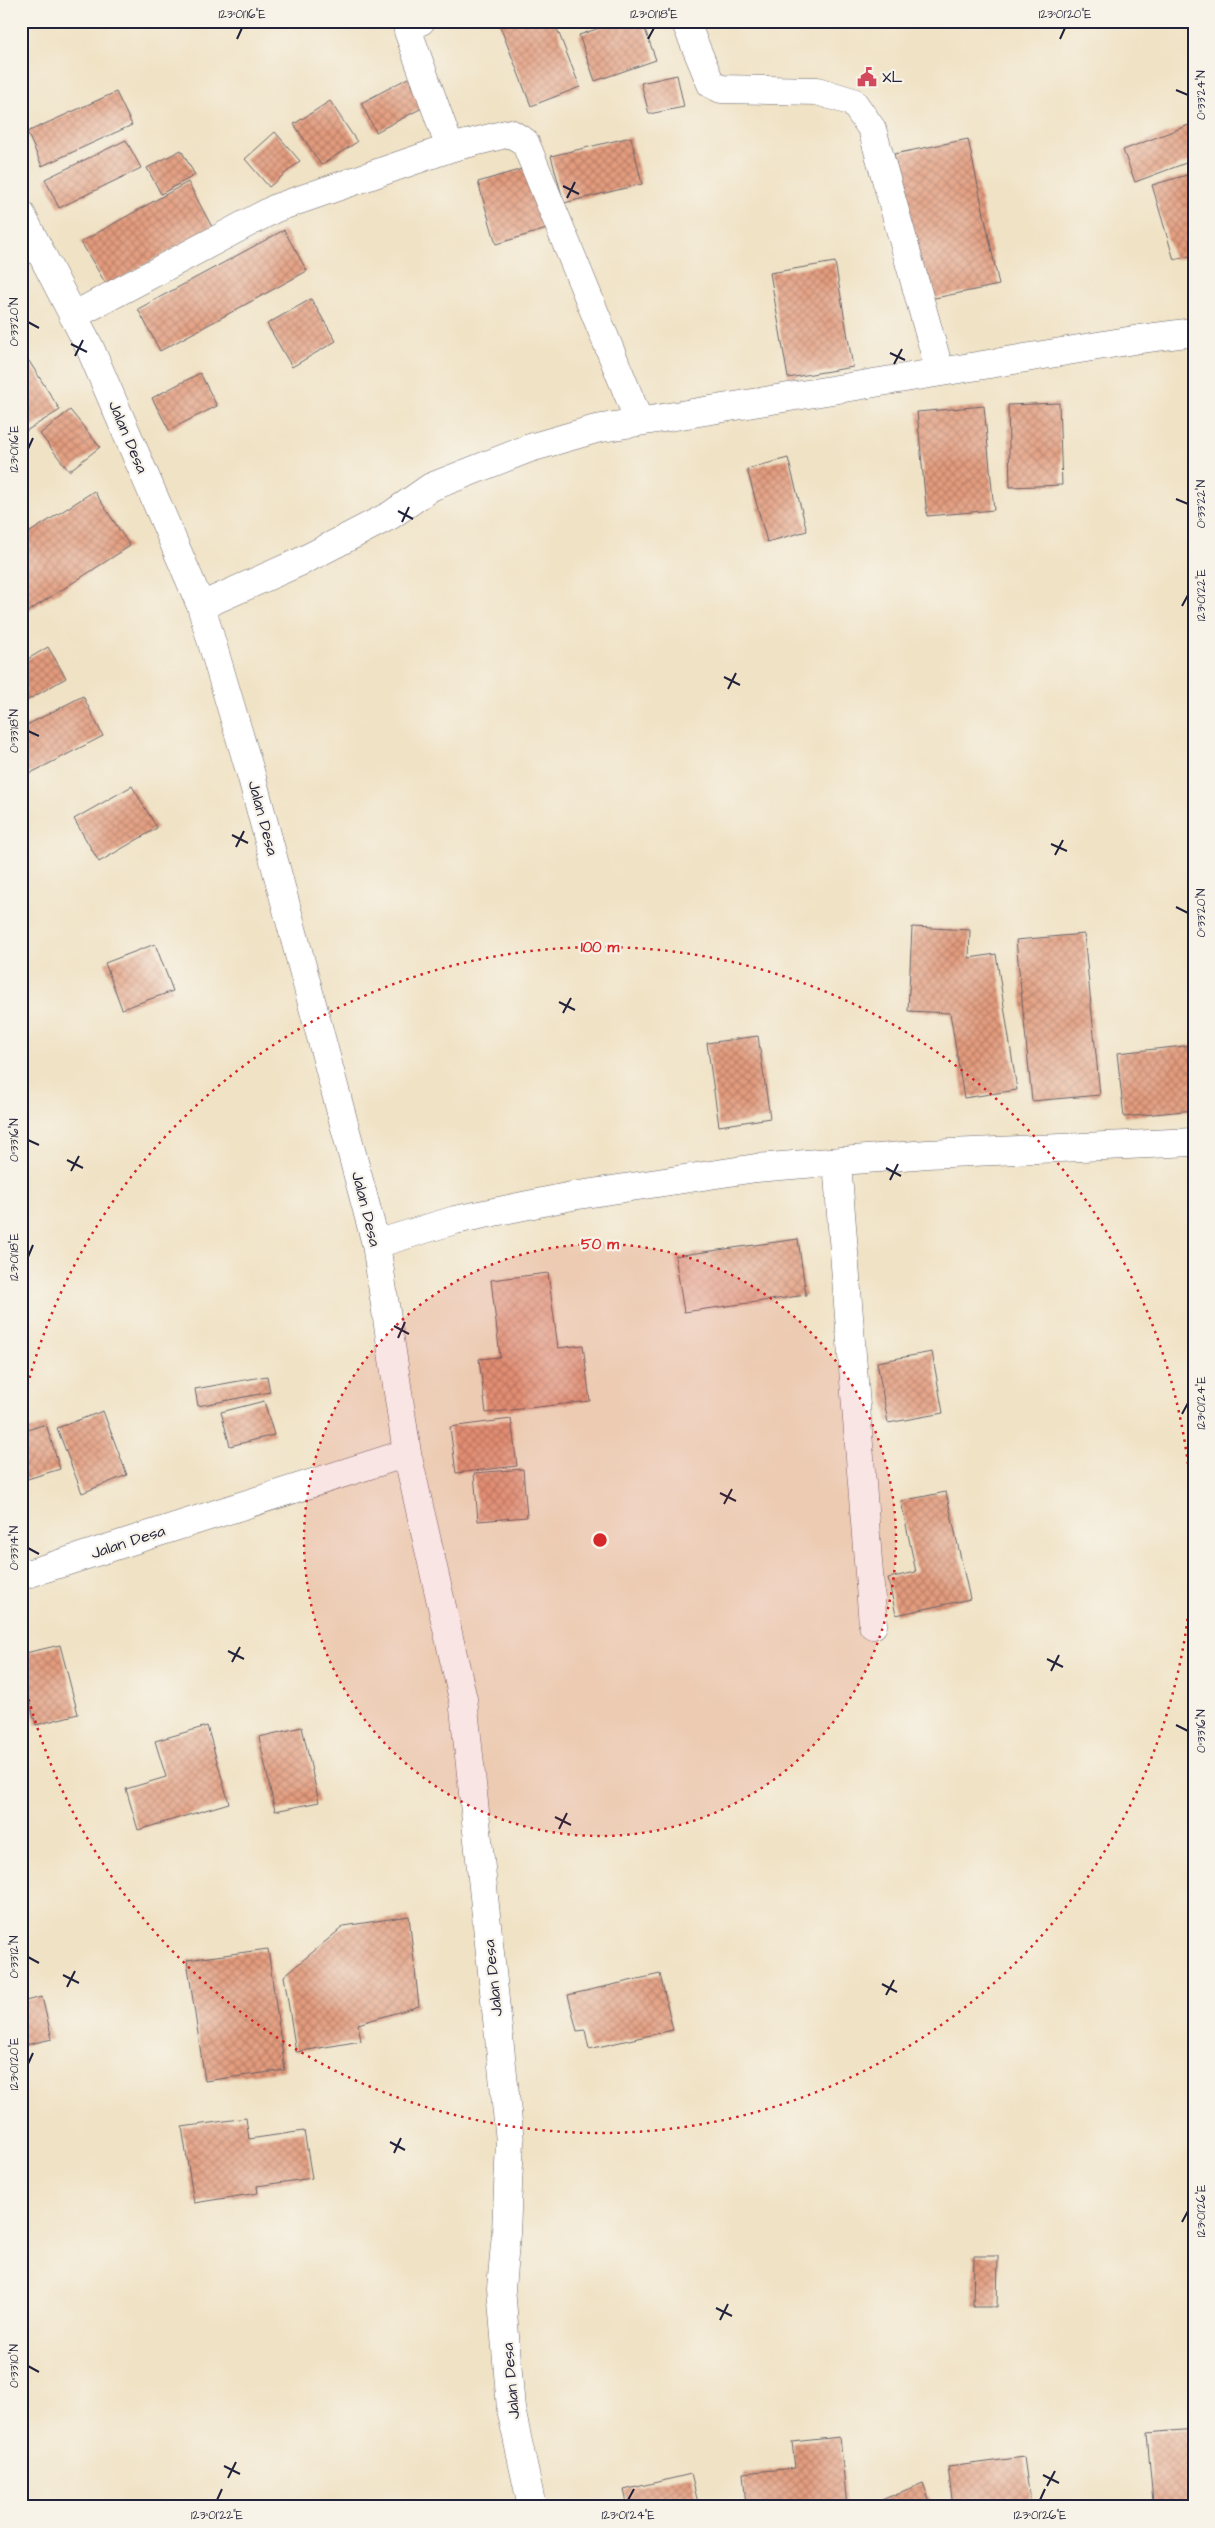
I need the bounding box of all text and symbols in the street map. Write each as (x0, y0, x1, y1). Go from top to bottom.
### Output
text: 123°01'16"E (218, 6, 266, 23)
text: 123°01'18"E (630, 6, 678, 23)
text: 123°01'20"E (1039, 6, 1091, 23)
public building icon: XL (856, 66, 878, 88)
place label: XL (882, 66, 903, 88)
text: 0°33'24"N (1193, 70, 1210, 120)
text: 0°33'20"N (6, 297, 23, 347)
street label: Jalan Desa (103, 397, 153, 477)
text: 123°01'16"E (6, 425, 23, 473)
text: 0°33'22"N (1193, 479, 1210, 528)
text: 123°01'22"E (1193, 569, 1210, 621)
text: 0°33'18"N (6, 709, 23, 753)
street label: Jalan Desa (242, 778, 284, 858)
text: 0°33'20"N (1193, 888, 1210, 938)
text: 100 m (581, 937, 620, 958)
text: 0°33'16"N (6, 1118, 23, 1162)
street label: Jalan Desa (346, 1169, 386, 1249)
text: 123°01'18"E (6, 1233, 23, 1281)
text: 50 m (581, 1234, 619, 1255)
text: 123°01'24"E (1193, 1376, 1210, 1430)
street label: Jalan Desa (88, 1520, 168, 1564)
text: 0°33'14"N (6, 1525, 23, 1570)
centre of rings (591, 1531, 609, 1549)
text: 0°33'16"N (1193, 1709, 1210, 1753)
text: 0°33'12"N (6, 1935, 23, 1979)
street label: Jalan Desa (478, 1939, 508, 2017)
text: 123°01'20"E (6, 2038, 23, 2090)
text: 123°01'26"E (1193, 2185, 1210, 2237)
street label: Jalan Desa (497, 2342, 525, 2420)
text: 0°33'10"N (6, 2344, 23, 2388)
text: 123°01'22"E (191, 2507, 243, 2524)
text: 123°01'24"E (601, 2507, 655, 2524)
text: 123°01'26"E (1014, 2507, 1066, 2524)

